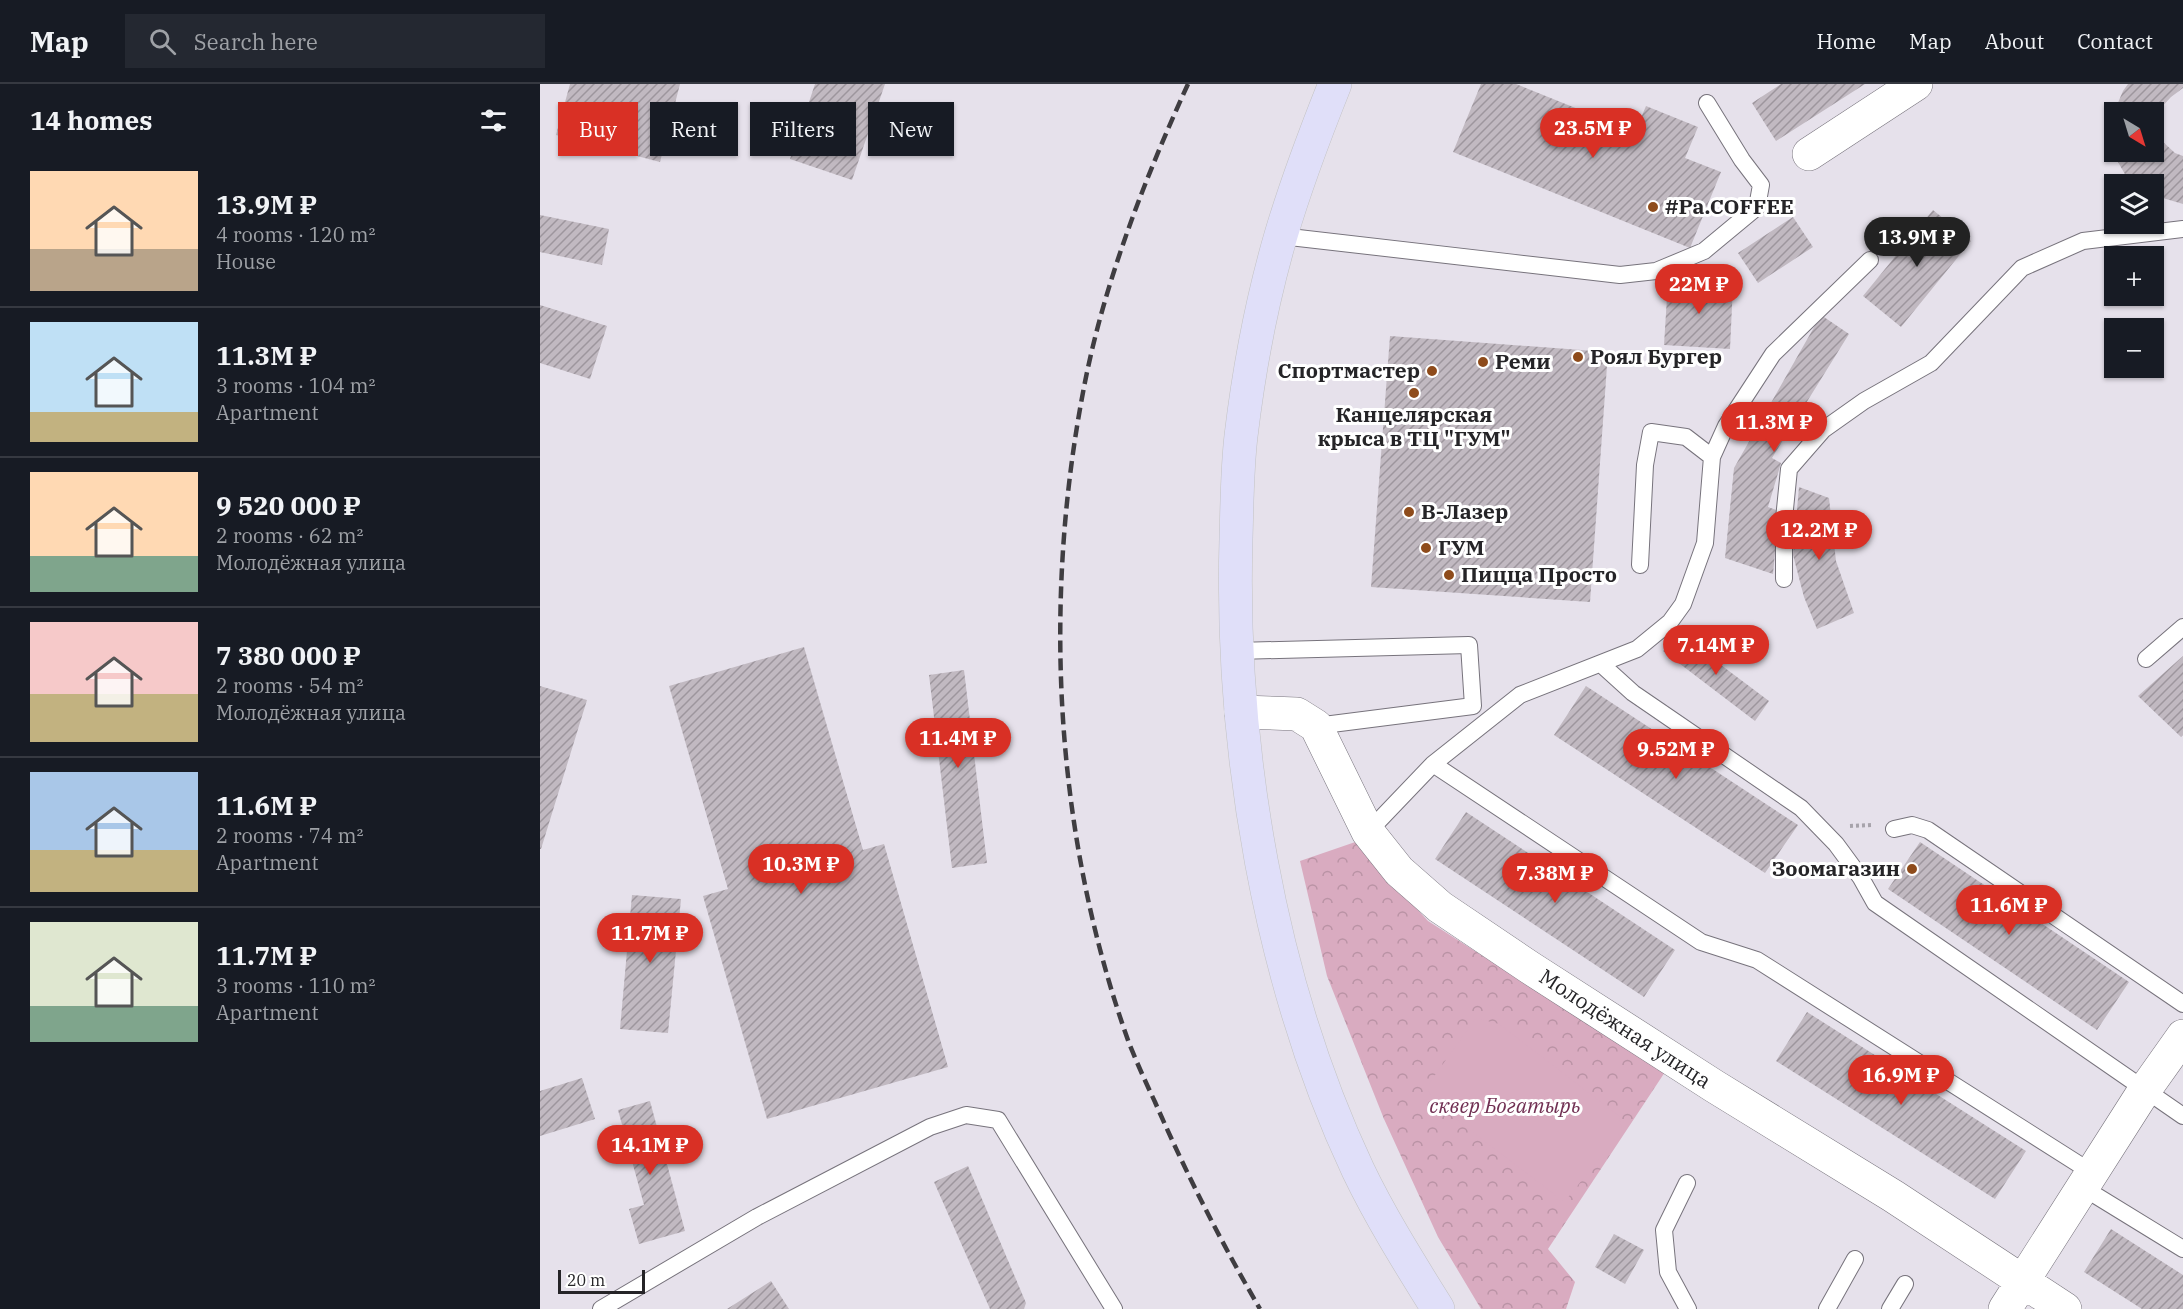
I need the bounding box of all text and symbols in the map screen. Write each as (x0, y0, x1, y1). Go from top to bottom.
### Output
search box (125, 14, 545, 68)
text: Map (30, 23, 89, 60)
icon: search (146, 25, 179, 58)
text: Search here (194, 27, 318, 56)
text: Home (1816, 27, 1876, 55)
text: Map (1909, 27, 1952, 55)
text: About (1985, 27, 2044, 55)
text: Contact (2077, 27, 2153, 55)
chip: Buy (558, 102, 638, 156)
chip: Rent (650, 102, 738, 156)
chip: Filters (750, 102, 856, 156)
chip: New (868, 102, 954, 156)
north arrow (2104, 102, 2164, 162)
map controls (2104, 102, 2164, 378)
text: 14 homes (30, 103, 152, 137)
icon: filters (477, 104, 510, 137)
pin: 23.5M ₽ (1538, 108, 1648, 159)
text: 23.5M ₽ (1554, 114, 1632, 141)
button: layers (2104, 174, 2164, 234)
text: 13.9M ₽ (216, 187, 317, 221)
place label: #Pa.COFFEE (1665, 192, 1794, 220)
icon: home (78, 195, 150, 267)
marker: #Pa.COFFEE (1646, 200, 1660, 214)
pin: 13.9M ₽ (1862, 217, 1972, 268)
text: 4 rooms · 120 m² (216, 221, 375, 248)
text: 13.9M ₽ (1878, 223, 1956, 250)
button: + (2104, 246, 2164, 306)
text: House (216, 248, 276, 275)
pin: 22M ₽ (1657, 264, 1741, 315)
text: 22M ₽ (1669, 270, 1729, 297)
button: − (2104, 318, 2164, 378)
text: 11.3M ₽ (216, 338, 317, 372)
place label: Роял Бургер (1590, 342, 1722, 370)
icon: home (78, 346, 150, 418)
place label: Реми (1495, 347, 1551, 375)
marker: Роял Бургер (1571, 350, 1585, 364)
marker: Реми (1476, 355, 1490, 369)
place label: Спортмастер (1277, 356, 1420, 384)
marker: Спортмастер (1425, 364, 1439, 378)
text: 3 rooms · 104 m² (216, 372, 375, 399)
marker: Канцелярская крыса в ТЦ "ГУМ" (1407, 386, 1421, 400)
text: Apartment (216, 399, 319, 426)
place label: Канцелярская крыса в ТЦ "ГУМ" (1317, 400, 1511, 452)
pin: 11.3M ₽ (1719, 402, 1829, 453)
text: 11.3M ₽ (1735, 408, 1813, 435)
text: 9 520 000 ₽ (216, 488, 361, 522)
icon: home (78, 496, 150, 568)
place label: В-Лазер (1421, 497, 1508, 525)
marker: В-Лазер (1402, 505, 1416, 519)
pin: 12.2M ₽ (1764, 510, 1874, 561)
text: 12.2M ₽ (1780, 516, 1858, 543)
text: 2 rooms · 62 m² (216, 522, 363, 549)
place label: ГУМ (1438, 533, 1484, 561)
marker: ГУМ (1419, 541, 1433, 555)
text: Молодёжная улица (216, 549, 406, 576)
place label: Пицца Просто (1461, 560, 1617, 588)
marker: Пицца Просто (1442, 568, 1456, 582)
pin: 7.14M ₽ (1661, 625, 1771, 676)
text: 7.14M ₽ (1677, 631, 1755, 658)
text: 7 380 000 ₽ (216, 638, 361, 672)
icon: home (78, 646, 150, 718)
text: 2 rooms · 54 m² (216, 672, 363, 699)
text: Молодёжная улица (216, 699, 406, 726)
pin: 11.4M ₽ (903, 718, 1013, 769)
text: 11.4M ₽ (919, 724, 997, 751)
pin: 9.52M ₽ (1621, 729, 1731, 780)
text: 9.52M ₽ (1637, 735, 1715, 762)
text: 11.6M ₽ (216, 788, 317, 822)
icon: home (78, 796, 150, 868)
text: 2 rooms · 74 m² (216, 822, 363, 849)
pin: 10.3M ₽ (746, 844, 856, 895)
text: Apartment (216, 849, 319, 876)
text: 10.3M ₽ (762, 850, 840, 877)
pin: 7.38M ₽ (1500, 853, 1610, 904)
place label: Зоомагазин (1772, 854, 1900, 882)
text: 7.38M ₽ (1516, 859, 1594, 886)
marker: Зоомагазин (1905, 862, 1919, 876)
pin: 11.6M ₽ (1954, 885, 2064, 936)
text: 11.6M ₽ (1970, 891, 2048, 918)
pin: 11.7M ₽ (595, 913, 705, 964)
text: 11.7M ₽ (611, 919, 689, 946)
text: 11.7M ₽ (216, 938, 317, 972)
icon: home (78, 946, 150, 1018)
street label: Молодёжная улица (1534, 962, 1717, 1094)
text: 3 rooms · 110 m² (216, 972, 375, 999)
text: Apartment (216, 999, 319, 1026)
pin: 16.9M ₽ (1846, 1055, 1956, 1106)
text: 16.9M ₽ (1862, 1061, 1940, 1088)
park label: сквер Богатырь (1429, 1091, 1581, 1119)
pin: 14.1M ₽ (595, 1125, 705, 1176)
text: 14.1M ₽ (611, 1131, 689, 1158)
scale bar (558, 1267, 645, 1294)
text: 20 m (567, 1270, 605, 1290)

